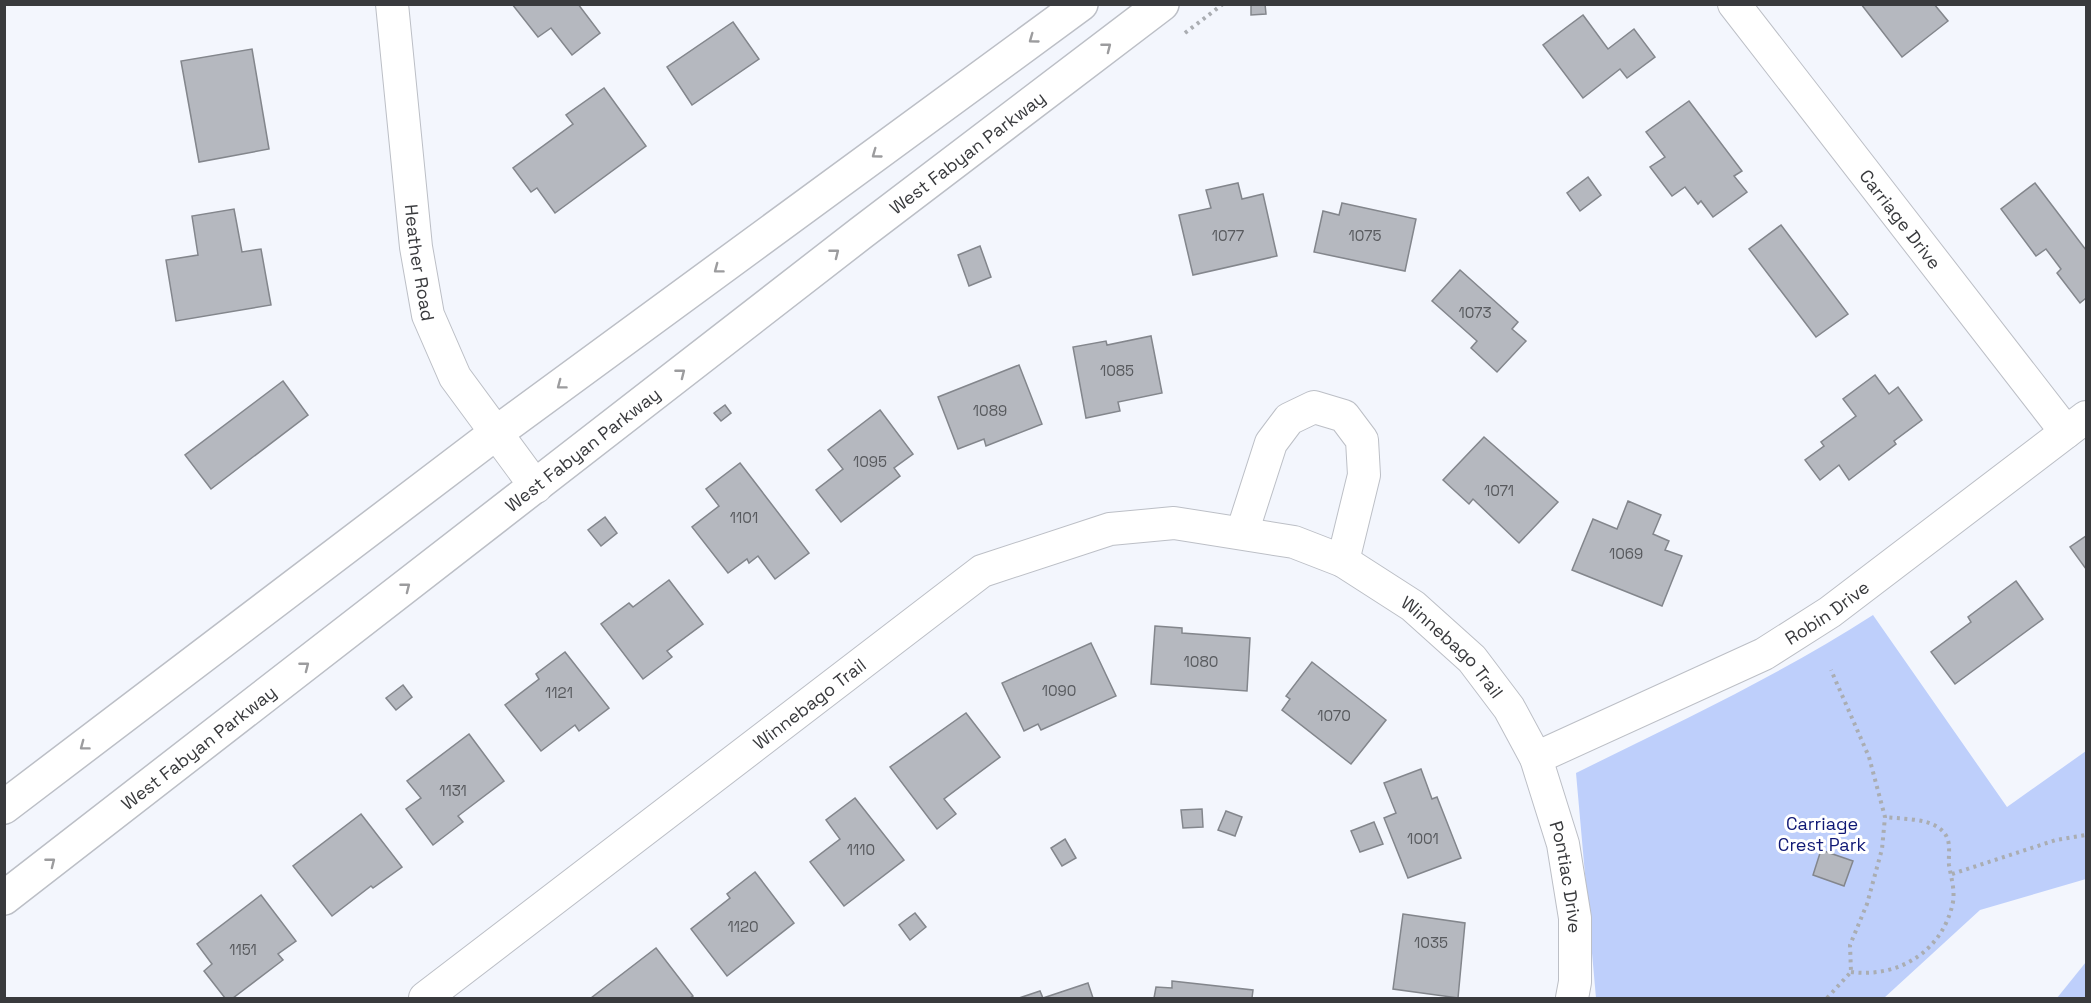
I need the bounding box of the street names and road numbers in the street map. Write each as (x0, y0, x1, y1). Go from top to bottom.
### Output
street label: West Fabyan Parkway (885, 86, 1050, 219)
street label: Carriage Drive (1855, 164, 1947, 273)
street label: Heather Road (400, 203, 440, 323)
street label: West Fabyan Parkway (500, 382, 664, 517)
street label: Robin Drive (1780, 575, 1873, 649)
street label: Winnebago Trail (1397, 590, 1509, 702)
street label: Winnebago Trail (748, 653, 870, 754)
street label: West Fabyan Parkway (116, 680, 280, 814)
street label: Pontiac Drive (1545, 818, 1587, 933)

